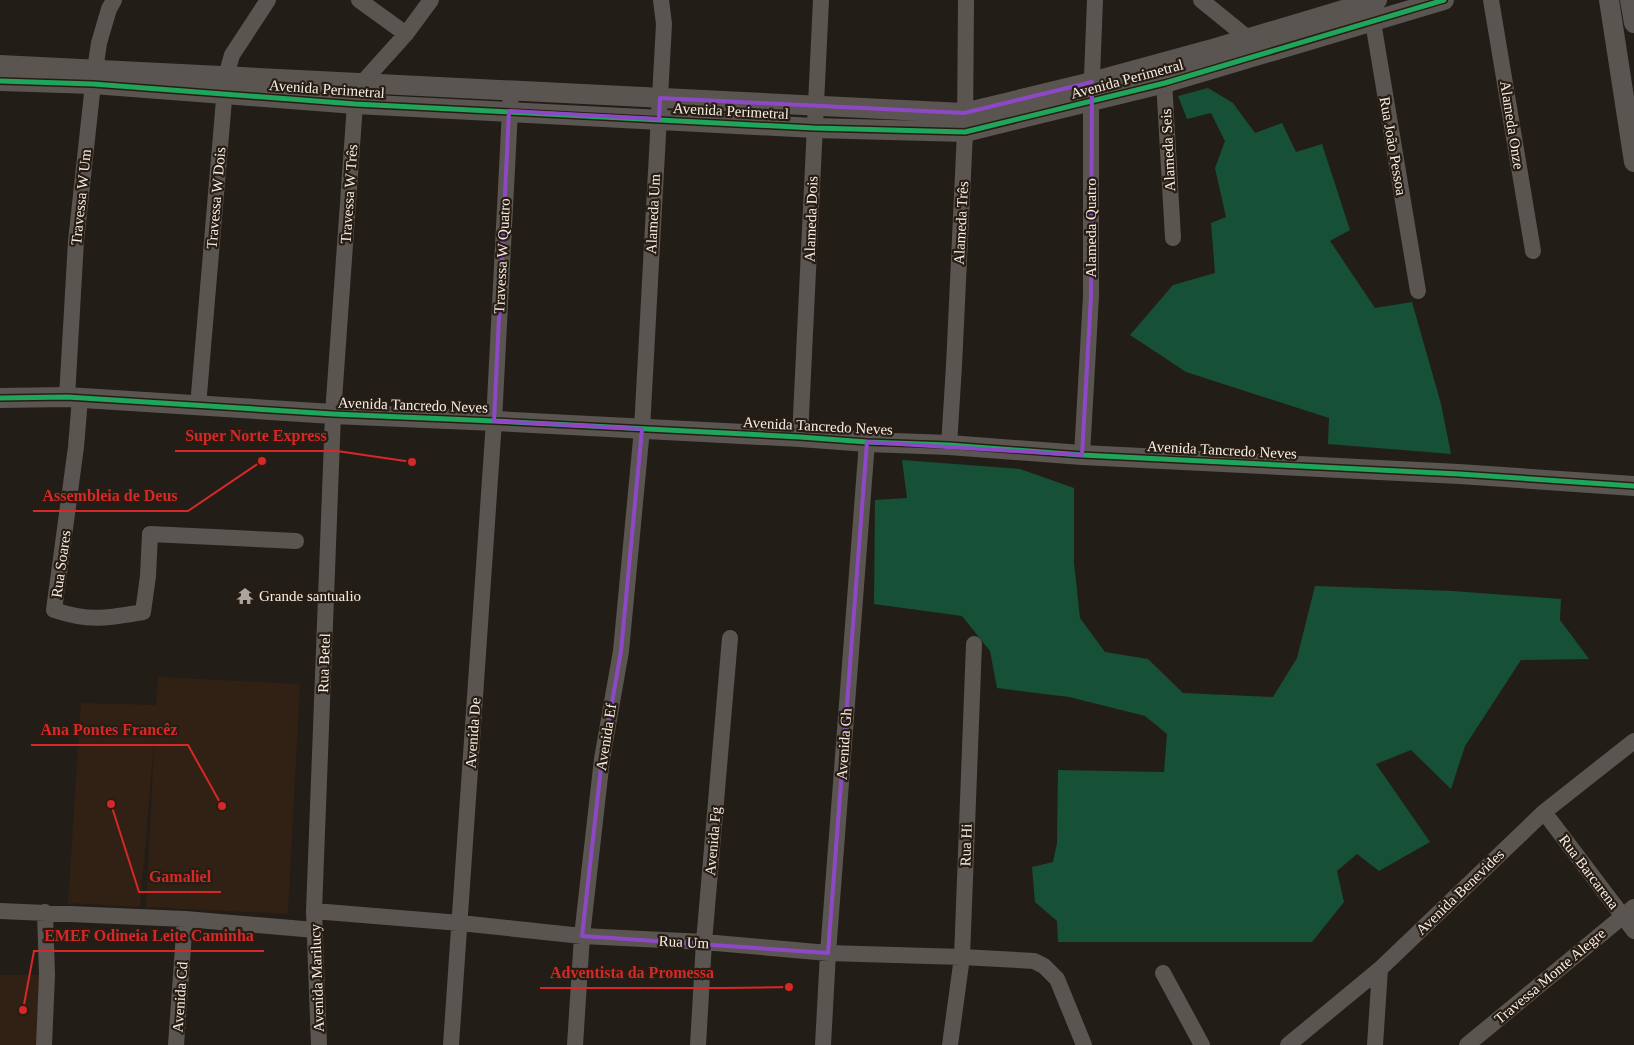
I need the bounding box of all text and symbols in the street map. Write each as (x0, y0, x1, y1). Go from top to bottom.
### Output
street label: Avenida Perimetral (1069, 56, 1185, 102)
street label: Avenida Perimetral (269, 77, 385, 101)
street label: Alameda Onze (1497, 80, 1527, 171)
street label: Rua João Pessoa (1376, 95, 1410, 197)
street label: Avenida Perimetral (673, 100, 789, 122)
street label: Alameda Seis (1158, 108, 1178, 192)
street label: Travessa W Três (338, 144, 360, 244)
street label: Travessa W Dois (204, 146, 228, 250)
street label: Travessa W Um (68, 148, 94, 246)
street label: Alameda Um (643, 173, 663, 255)
street label: Alameda Dois (802, 175, 821, 262)
street label: Alameda Quatro (1083, 178, 1099, 278)
street label: Alameda Três (951, 181, 971, 265)
street label: Travessa W Quatro (491, 198, 513, 314)
street label: Avenida Tancredo Neves (338, 394, 488, 416)
street label: Avenida Tancredo Neves (743, 414, 893, 438)
callout: Super Norte Express (175, 420, 337, 451)
text: Super Norte Express (185, 427, 327, 445)
street label: Avenida Tancredo Neves (1147, 438, 1297, 462)
callout: Assembleia de Deus (33, 480, 188, 511)
text: Assembleia de Deus (42, 487, 178, 504)
street label: Rua Soares (48, 529, 74, 599)
temple icon: Grande santualio (235, 586, 255, 606)
place label: Grande santualio (259, 588, 361, 604)
street label: Rua Betel (315, 633, 333, 693)
street label: Avenida De (463, 697, 483, 769)
street label: Avenida Ef (593, 702, 619, 772)
street label: Avenida Gh (834, 707, 855, 780)
callout: Ana Pontes Francêz (31, 714, 188, 745)
text: Ana Pontes Francêz (41, 721, 177, 738)
street label: Avenida Fg (702, 805, 724, 876)
street label: Rua Hi (957, 823, 975, 867)
street label: Rua Barcarena (1556, 832, 1622, 913)
street label: Avenida Benevides (1413, 846, 1507, 938)
callout: Gamaliel (139, 861, 221, 892)
text: Gamaliel (149, 868, 212, 885)
callout: EMEF Odineia Leite Caminha (34, 920, 264, 951)
street label: Avenida Marilucy (307, 923, 327, 1032)
street label: Travessa Monte Alegre (1491, 925, 1609, 1027)
text: EMEF Odineia Leite Caminha (44, 927, 254, 944)
street label: Rua Um (658, 933, 710, 951)
callout: Adventista da Promessa (540, 957, 725, 988)
street label: Avenida Cd (170, 961, 190, 1033)
text: Adventista da Promessa (550, 964, 714, 981)

